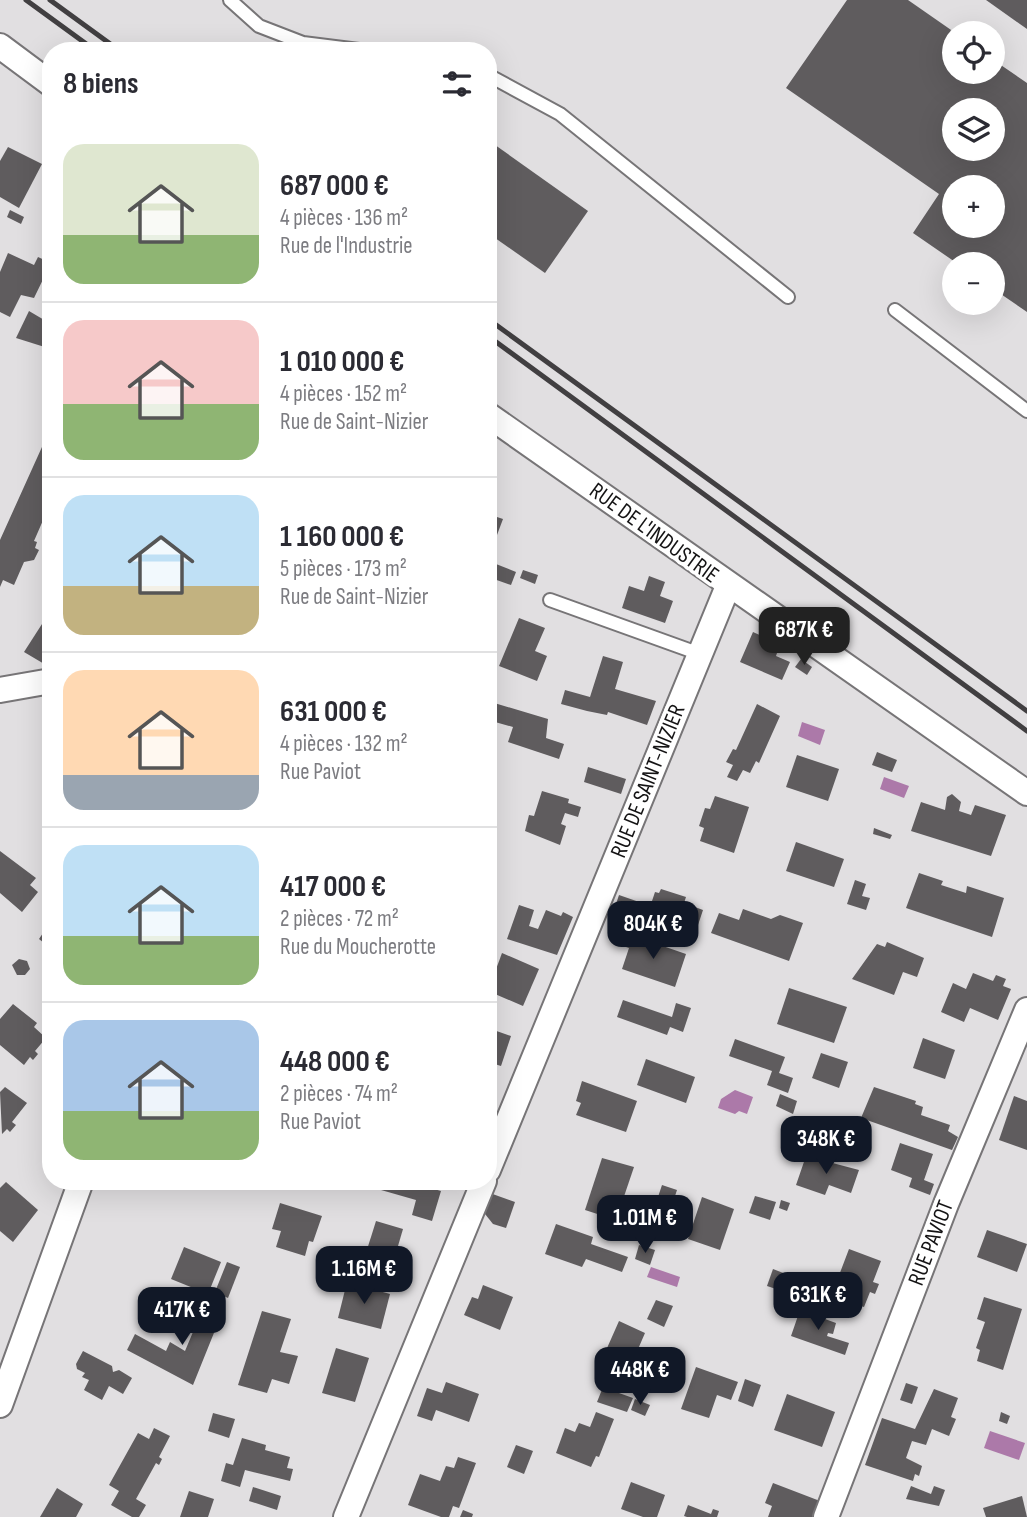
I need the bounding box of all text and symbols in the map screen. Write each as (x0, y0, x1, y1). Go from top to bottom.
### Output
map controls (942, 21, 1005, 315)
button: locate (942, 21, 1005, 84)
icon: filters (438, 65, 476, 103)
text: 8 biens (63, 66, 139, 102)
button: layers (942, 98, 1005, 161)
text: 687 000 € (280, 168, 389, 204)
icon: home (119, 172, 203, 256)
button: + (942, 175, 1005, 238)
text: 4 pièces · 136 m² (280, 204, 408, 232)
text: Rue de l'Industrie (280, 232, 413, 260)
button: − (942, 252, 1005, 315)
text: 1 010 000 € (280, 344, 404, 380)
icon: home (119, 348, 203, 432)
text: 4 pièces · 152 m² (280, 380, 407, 408)
text: Rue de Saint-Nizier (280, 408, 428, 436)
street label: RUE DE L'INDUSTRIE (584, 477, 724, 589)
text: 1 160 000 € (280, 519, 404, 555)
icon: home (119, 523, 203, 607)
text: 5 pièces · 173 m² (280, 555, 407, 583)
text: Rue de Saint-Nizier (280, 583, 428, 611)
pin: 687K € (747, 608, 861, 667)
text: 687K € (775, 616, 833, 644)
text: 631 000 € (280, 694, 387, 730)
icon: home (119, 698, 203, 782)
street label: RUE DE SAINT-NIZIER (605, 700, 692, 862)
text: 4 pièces · 132 m² (280, 730, 408, 758)
text: Rue Paviot (280, 758, 361, 786)
text: 417 000 € (280, 869, 386, 905)
icon: home (119, 873, 203, 957)
pin: 804K € (596, 902, 710, 961)
text: 2 pièces · 72 m² (280, 905, 399, 933)
text: 804K € (623, 910, 683, 938)
text: Rue du Moucherotte (280, 933, 436, 961)
text: 448 000 € (280, 1044, 390, 1080)
icon: home (119, 1048, 203, 1132)
text: 2 pièces · 74 m² (280, 1080, 398, 1108)
text: Rue Paviot (280, 1108, 361, 1136)
pin: 348K € (769, 1116, 883, 1176)
text: 348K € (797, 1125, 855, 1153)
pin: 1.01M € (580, 1196, 710, 1255)
street label: RUE PAVIOT (902, 1197, 960, 1289)
text: 1.01M € (613, 1204, 677, 1232)
pin: 1.16M € (299, 1246, 429, 1306)
text: 1.16M € (332, 1255, 396, 1283)
pin: 631K € (761, 1272, 875, 1332)
text: 631K € (789, 1281, 847, 1309)
pin: 417K € (125, 1288, 239, 1347)
text: 417K € (154, 1296, 210, 1324)
pin: 448K € (583, 1348, 697, 1407)
text: 448K € (610, 1356, 670, 1384)

